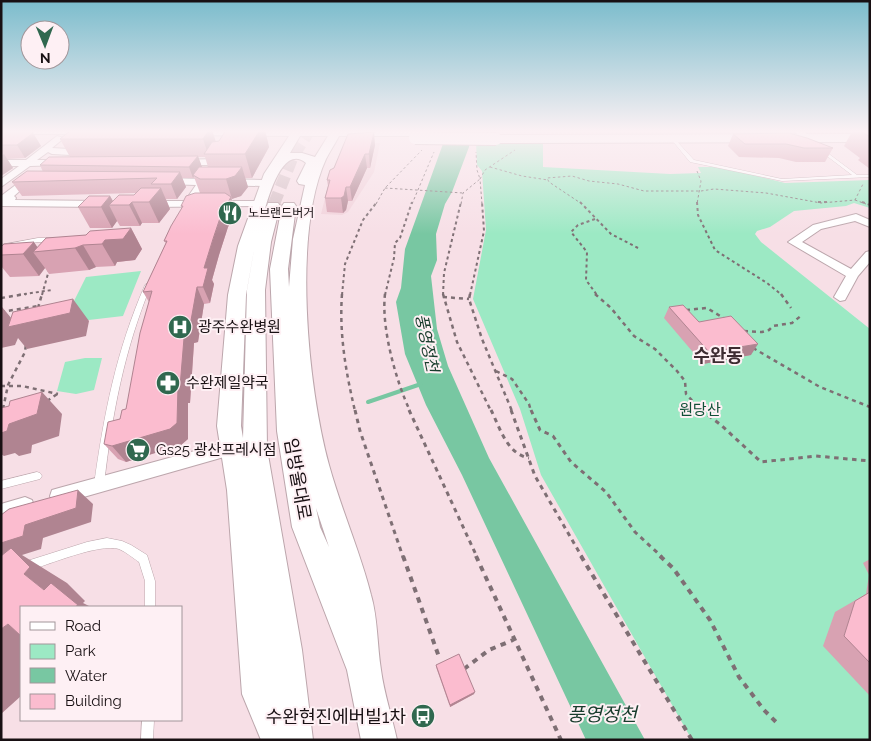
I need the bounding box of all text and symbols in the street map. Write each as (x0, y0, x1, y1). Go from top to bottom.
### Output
north arrow (20, 20, 70, 70)
text: N (40, 50, 51, 66)
restaurant icon: 노브랜드버거 (217, 200, 243, 226)
place label: 노브랜드버거 (248, 206, 314, 220)
water label: 풍영정천 (412, 312, 443, 376)
hospital icon: 광주수완병원 (167, 314, 193, 340)
place label: 광주수완병원 (198, 318, 281, 336)
district label: 수완동 (693, 345, 743, 366)
pharmacy icon: 수완제일약국 (155, 370, 181, 396)
place label: 수완제일약국 (186, 374, 269, 392)
park label: 원당산 (679, 401, 721, 419)
street label: 임방울대로 (280, 436, 316, 522)
supermarket icon: Gs25 광산프레시점 (125, 437, 151, 463)
place label: Gs25 광산프레시점 (156, 441, 277, 459)
legend (20, 606, 182, 721)
text: Road (65, 617, 101, 635)
text: Park (65, 642, 96, 660)
text: Water (65, 667, 108, 685)
text: Building (65, 692, 122, 710)
bus stop icon: 수완현진에버빌1차 (410, 703, 436, 729)
water label: 풍영정천 (567, 703, 638, 725)
place label: 수완현진에버빌1차 (266, 706, 406, 727)

